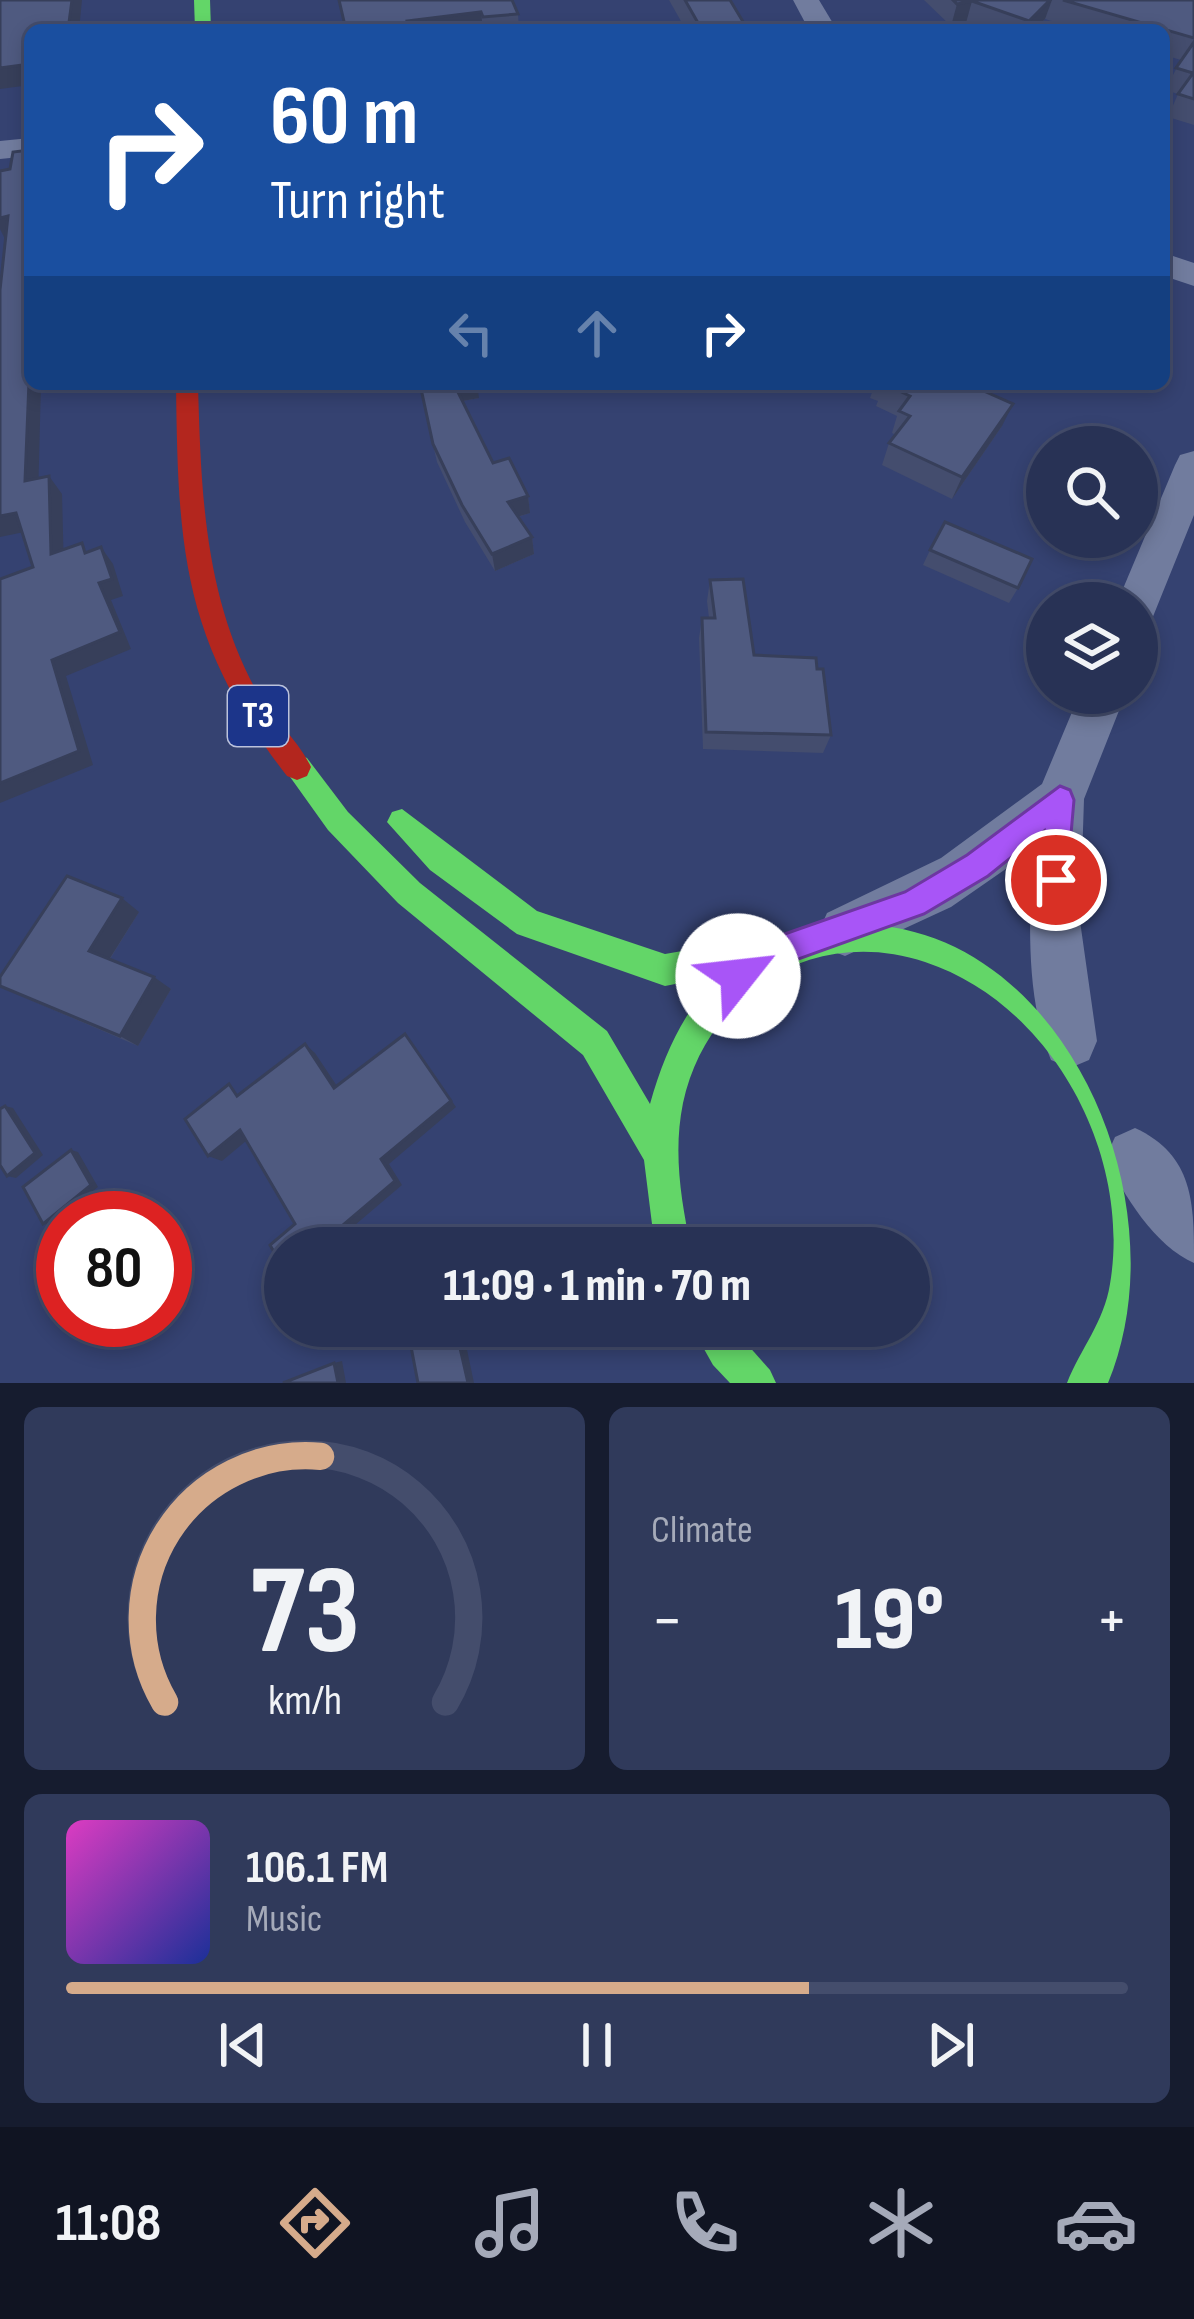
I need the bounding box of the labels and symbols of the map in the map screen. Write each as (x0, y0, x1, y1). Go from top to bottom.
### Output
road number: T3 (228, 686, 288, 746)
pin (1005, 829, 1107, 931)
position arrow (675, 913, 801, 1039)
speed limit sign: 80 (36, 1191, 192, 1347)

